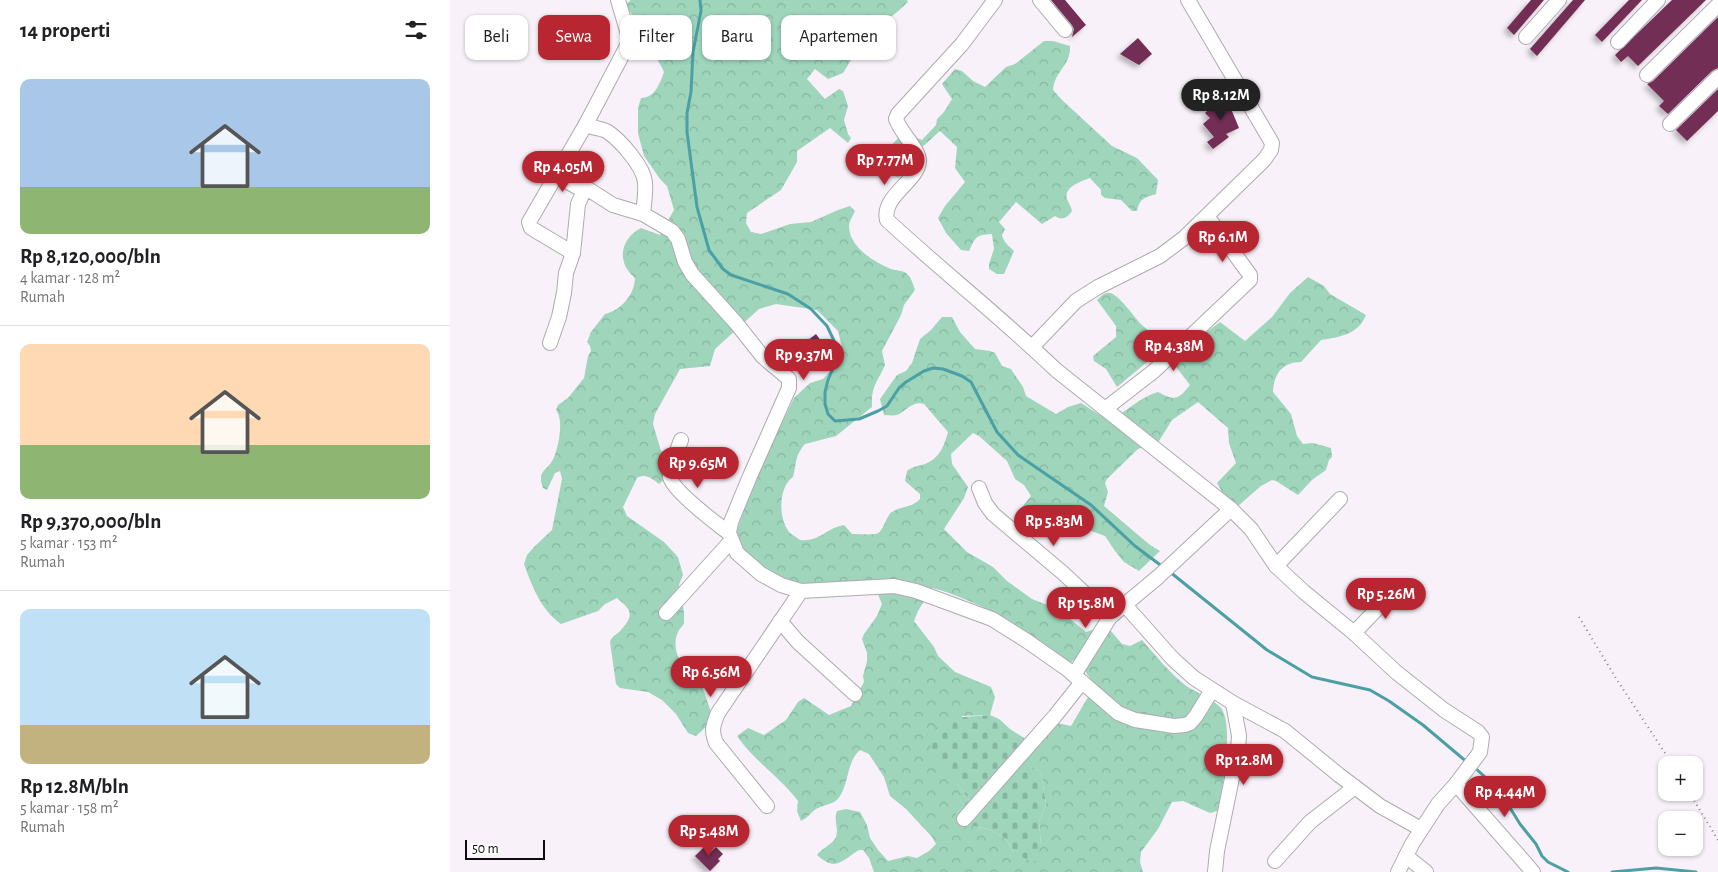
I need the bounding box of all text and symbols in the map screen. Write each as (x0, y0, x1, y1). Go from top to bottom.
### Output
chip: Beli (465, 15, 528, 60)
chip: Sewa (538, 15, 610, 60)
chip: Filter (620, 15, 692, 60)
chip: Baru (702, 15, 771, 60)
chip: Apartemen (781, 15, 896, 60)
icon: filters (402, 16, 430, 44)
text: 14 properti (20, 20, 111, 41)
pin: Rp 8.12M (1169, 78, 1273, 121)
text: Rp 8.12M (1192, 87, 1250, 103)
icon: home (180, 111, 270, 201)
pin: Rp 7.77M (833, 144, 937, 186)
pin: Rp 4.05M (511, 150, 615, 193)
text: Rp 7.77M (857, 152, 913, 168)
text: Rp 4.05M (533, 159, 593, 175)
pin: Rp 6.1M (1177, 220, 1269, 263)
text: Rp 6.1M (1198, 229, 1248, 245)
text: Rp 8,120,000/bln (20, 246, 161, 267)
text: 4 kamar · 128 m² (20, 270, 120, 286)
text: Rumah (20, 289, 65, 305)
pin: Rp 4.38M (1122, 330, 1226, 372)
pin: Rp 9.37M (752, 338, 856, 381)
text: Rp 4.38M (1144, 338, 1204, 354)
text: Rp 9.37M (775, 347, 833, 363)
icon: home (180, 377, 270, 467)
pin: Rp 9.65M (646, 446, 750, 489)
text: Rp 9.65M (669, 455, 727, 471)
pin: Rp 5.83M (1002, 504, 1106, 547)
text: Rp 9,370,000/bln (20, 511, 161, 532)
text: Rp 5.83M (1025, 513, 1083, 529)
text: 5 kamar · 153 m² (20, 535, 118, 551)
text: Rumah (20, 554, 65, 570)
pin: Rp 5.26M (1334, 578, 1438, 620)
pin: Rp 15.8M (1034, 586, 1138, 629)
text: Rp 5.26M (1357, 586, 1415, 602)
text: Rp 15.8M (1058, 595, 1114, 611)
icon: home (180, 642, 270, 732)
pin: Rp 6.56M (659, 656, 763, 698)
text: Rp 6.56M (682, 664, 740, 680)
pin: Rp 12.8M (1192, 744, 1296, 786)
text: Rp 12.8M (1215, 752, 1273, 768)
map controls (1658, 756, 1703, 856)
button: + (1658, 756, 1703, 801)
text: Rp 12.8M/bln (20, 776, 129, 797)
pin: Rp 4.44M (1453, 776, 1557, 818)
text: Rp 4.44M (1475, 784, 1535, 800)
text: 5 kamar · 158 m² (20, 800, 118, 816)
button: − (1658, 811, 1703, 856)
pin: Rp 5.48M (657, 814, 761, 857)
text: Rumah (20, 819, 65, 835)
text: Rp 5.48M (679, 823, 739, 839)
scale bar (465, 837, 545, 860)
text: 50 m (472, 842, 499, 856)

